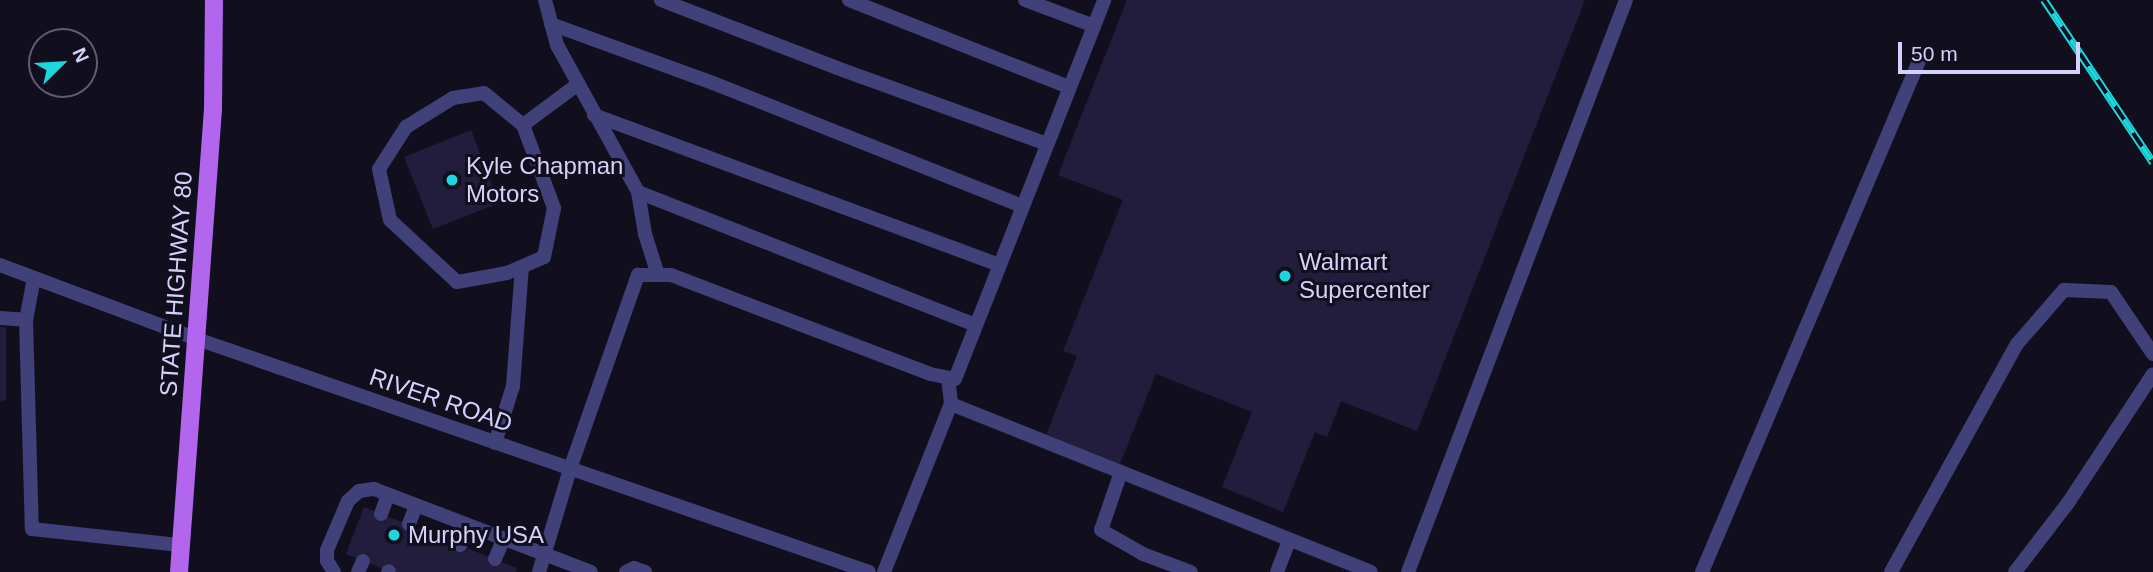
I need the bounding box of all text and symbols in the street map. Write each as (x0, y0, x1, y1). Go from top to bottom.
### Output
north arrow (28, 28, 98, 98)
scale bar (1901, 28, 2083, 72)
text: 50 m (1911, 42, 1958, 65)
text: N (68, 45, 93, 66)
place label: Kyle Chapman Motors (466, 152, 623, 208)
street label: STATE HIGHWAY 80 (154, 170, 198, 398)
marker: Kyle Chapman Motors (444, 172, 460, 188)
place label: Walmart Supercenter (1299, 248, 1430, 304)
marker: Walmart Supercenter (1277, 268, 1293, 284)
street label: RIVER ROAD (366, 362, 516, 438)
place label: Murphy USA (408, 521, 544, 549)
marker: Murphy USA (386, 527, 402, 543)

